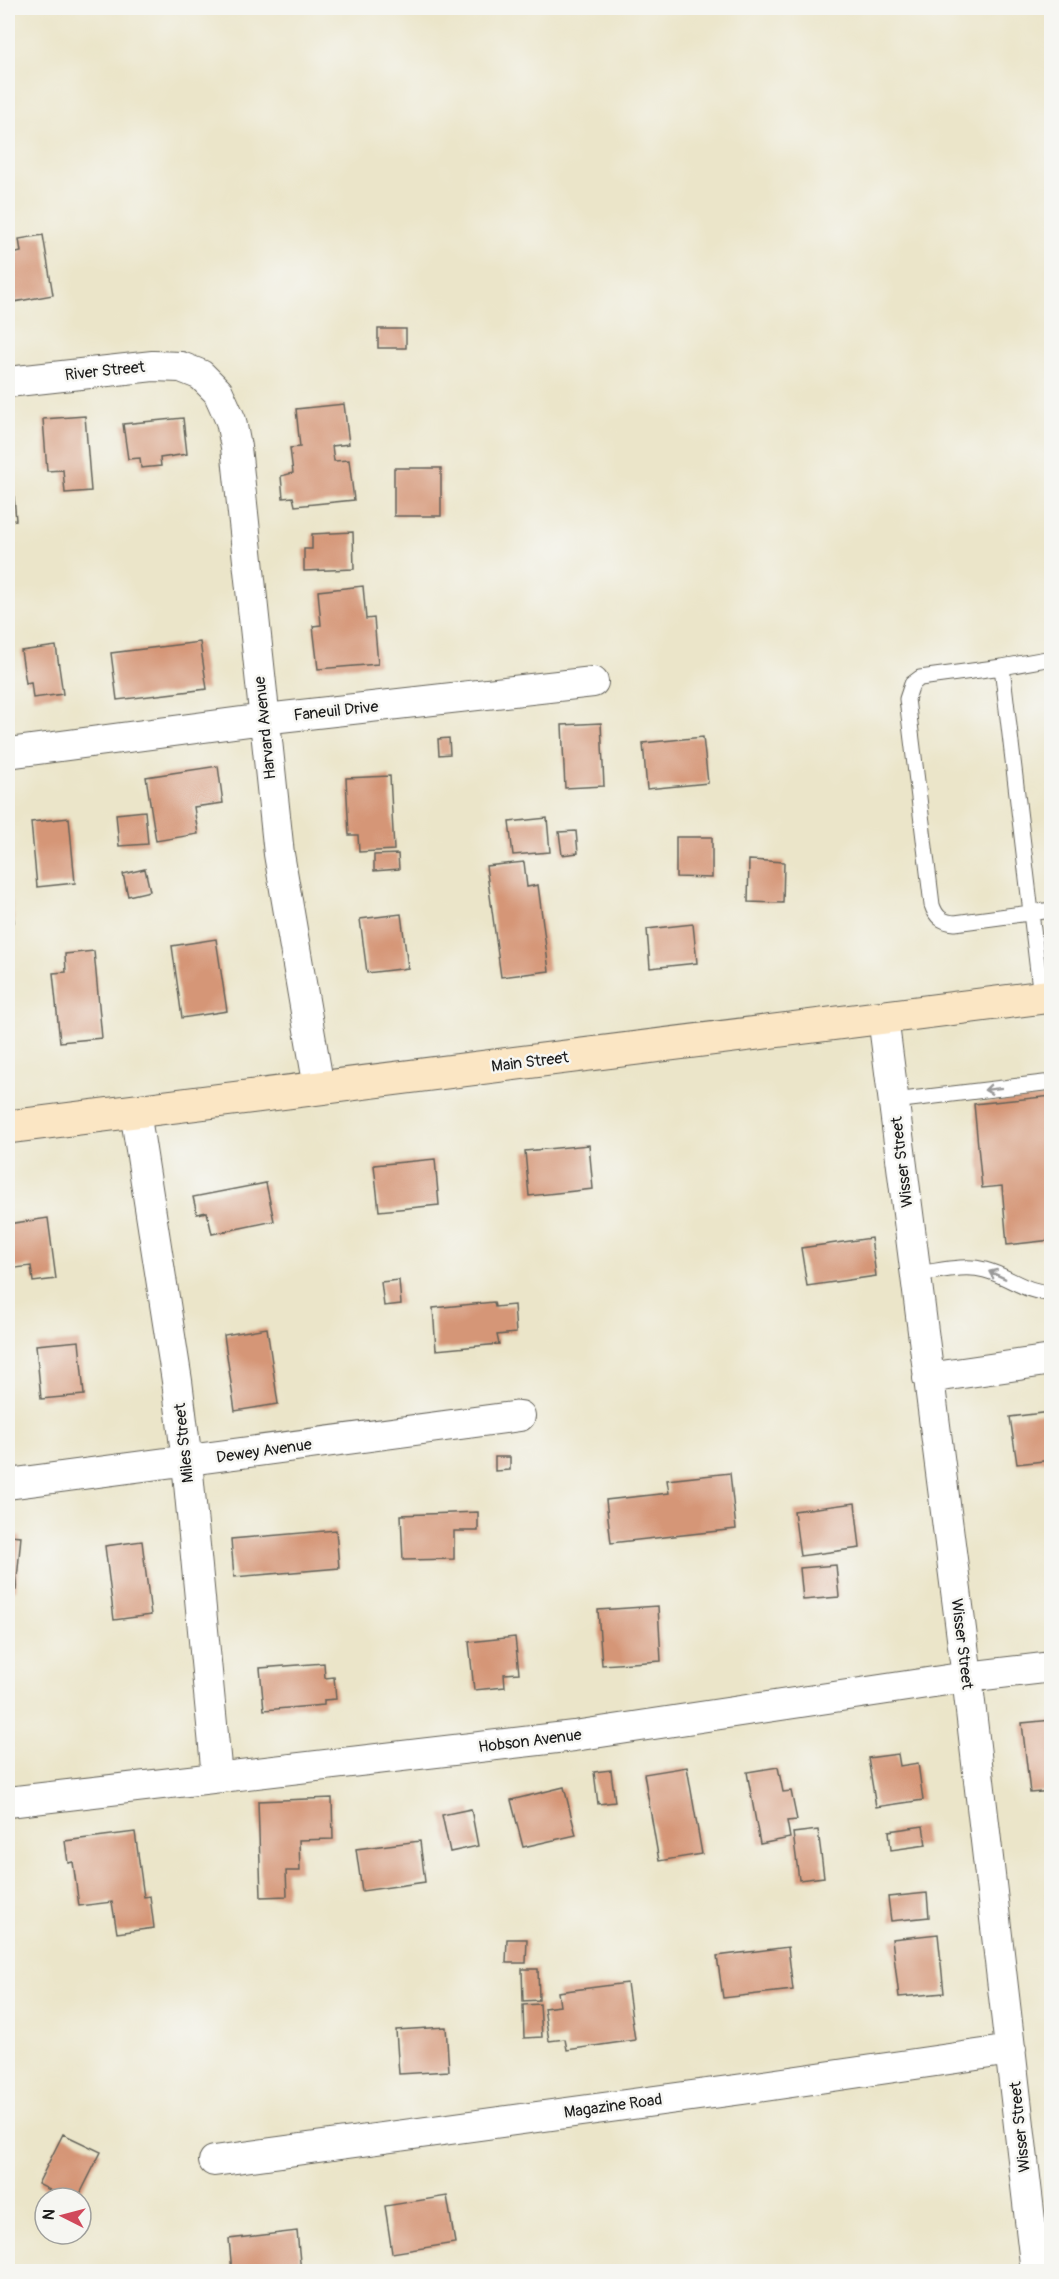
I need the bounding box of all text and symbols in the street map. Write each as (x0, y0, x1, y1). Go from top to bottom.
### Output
street label: River Street (64, 357, 146, 385)
street label: Harvard Avenue (250, 675, 280, 781)
street label: Faneuil Drive (293, 697, 379, 725)
street label: Main Street (490, 1047, 570, 1077)
one-way arrow (984, 1084, 1004, 1095)
street label: Wisser Street (886, 1115, 917, 1209)
one-way arrow (988, 1269, 1006, 1280)
street label: Miles Street (170, 1402, 198, 1484)
street label: Dewey Avenue (215, 1434, 313, 1468)
street label: Wisser Street (947, 1597, 978, 1691)
street label: Hobson Avenue (477, 1725, 583, 1757)
street label: Wisser Street (1005, 2080, 1035, 2173)
street label: Magazine Road (563, 2089, 663, 2123)
north arrow (33, 2186, 93, 2246)
text: N (39, 2208, 60, 2221)

